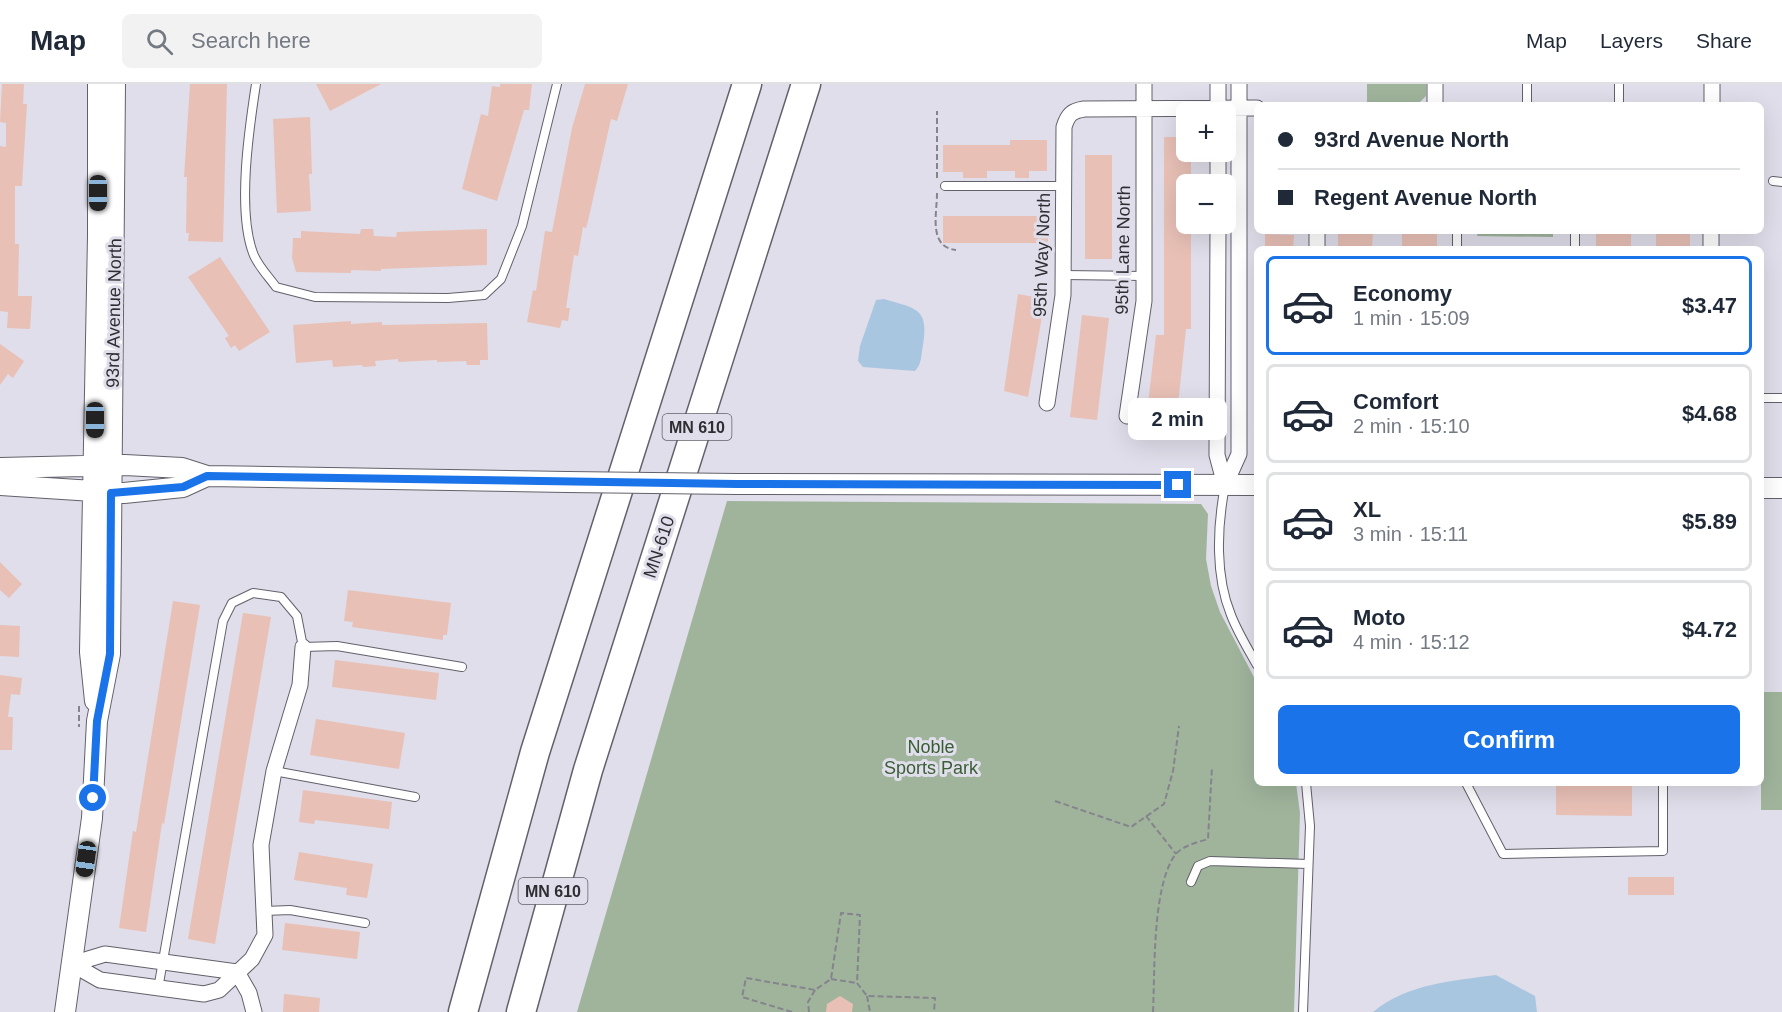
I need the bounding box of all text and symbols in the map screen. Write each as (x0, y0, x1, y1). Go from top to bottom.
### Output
search box (122, 14, 542, 68)
text: Map (30, 25, 86, 56)
icon: search (143, 25, 176, 58)
text: Search here (191, 28, 311, 53)
text: Map (1526, 29, 1567, 52)
text: Layers (1600, 29, 1663, 52)
text: Share (1696, 29, 1752, 52)
map controls (1176, 102, 1236, 234)
button: + (1176, 102, 1236, 162)
text: 93rd Avenue North (1314, 127, 1509, 152)
button: − (1176, 174, 1236, 234)
car (89, 175, 107, 211)
street label: 95th Lane North (1112, 185, 1134, 315)
text: Regent Avenue North (1314, 185, 1537, 210)
street label: 95th Way North (1030, 192, 1054, 318)
street label: 93rd Avenue North (103, 238, 125, 388)
icon: car (1281, 279, 1335, 333)
text: Economy (1353, 281, 1452, 306)
text: $3.47 (1682, 293, 1737, 318)
text: 1 min · 15:09 (1353, 307, 1470, 329)
icon: car (1281, 387, 1335, 441)
text: Comfort (1353, 389, 1439, 414)
callout: 2 min (1128, 398, 1228, 440)
text: $4.68 (1682, 401, 1737, 426)
car (86, 402, 104, 438)
text: 2 min (1151, 408, 1204, 430)
road number: MN 610 (662, 414, 732, 440)
text: 2 min · 15:10 (1353, 415, 1470, 437)
route end (1164, 471, 1191, 498)
icon: car (1281, 495, 1335, 549)
text: XL (1353, 497, 1381, 522)
text: $5.89 (1682, 509, 1737, 534)
street label: MN-610 (640, 513, 678, 581)
text: 3 min · 15:11 (1353, 523, 1468, 545)
icon: car (1281, 603, 1335, 657)
text: Moto (1353, 605, 1406, 630)
text: $4.72 (1682, 617, 1737, 642)
text: 4 min · 15:12 (1353, 631, 1470, 653)
button: Confirm (1278, 705, 1740, 774)
park label: Noble Sports Park (884, 737, 979, 778)
route start (79, 784, 106, 811)
car (75, 840, 97, 878)
road number: MN 610 (518, 878, 588, 904)

